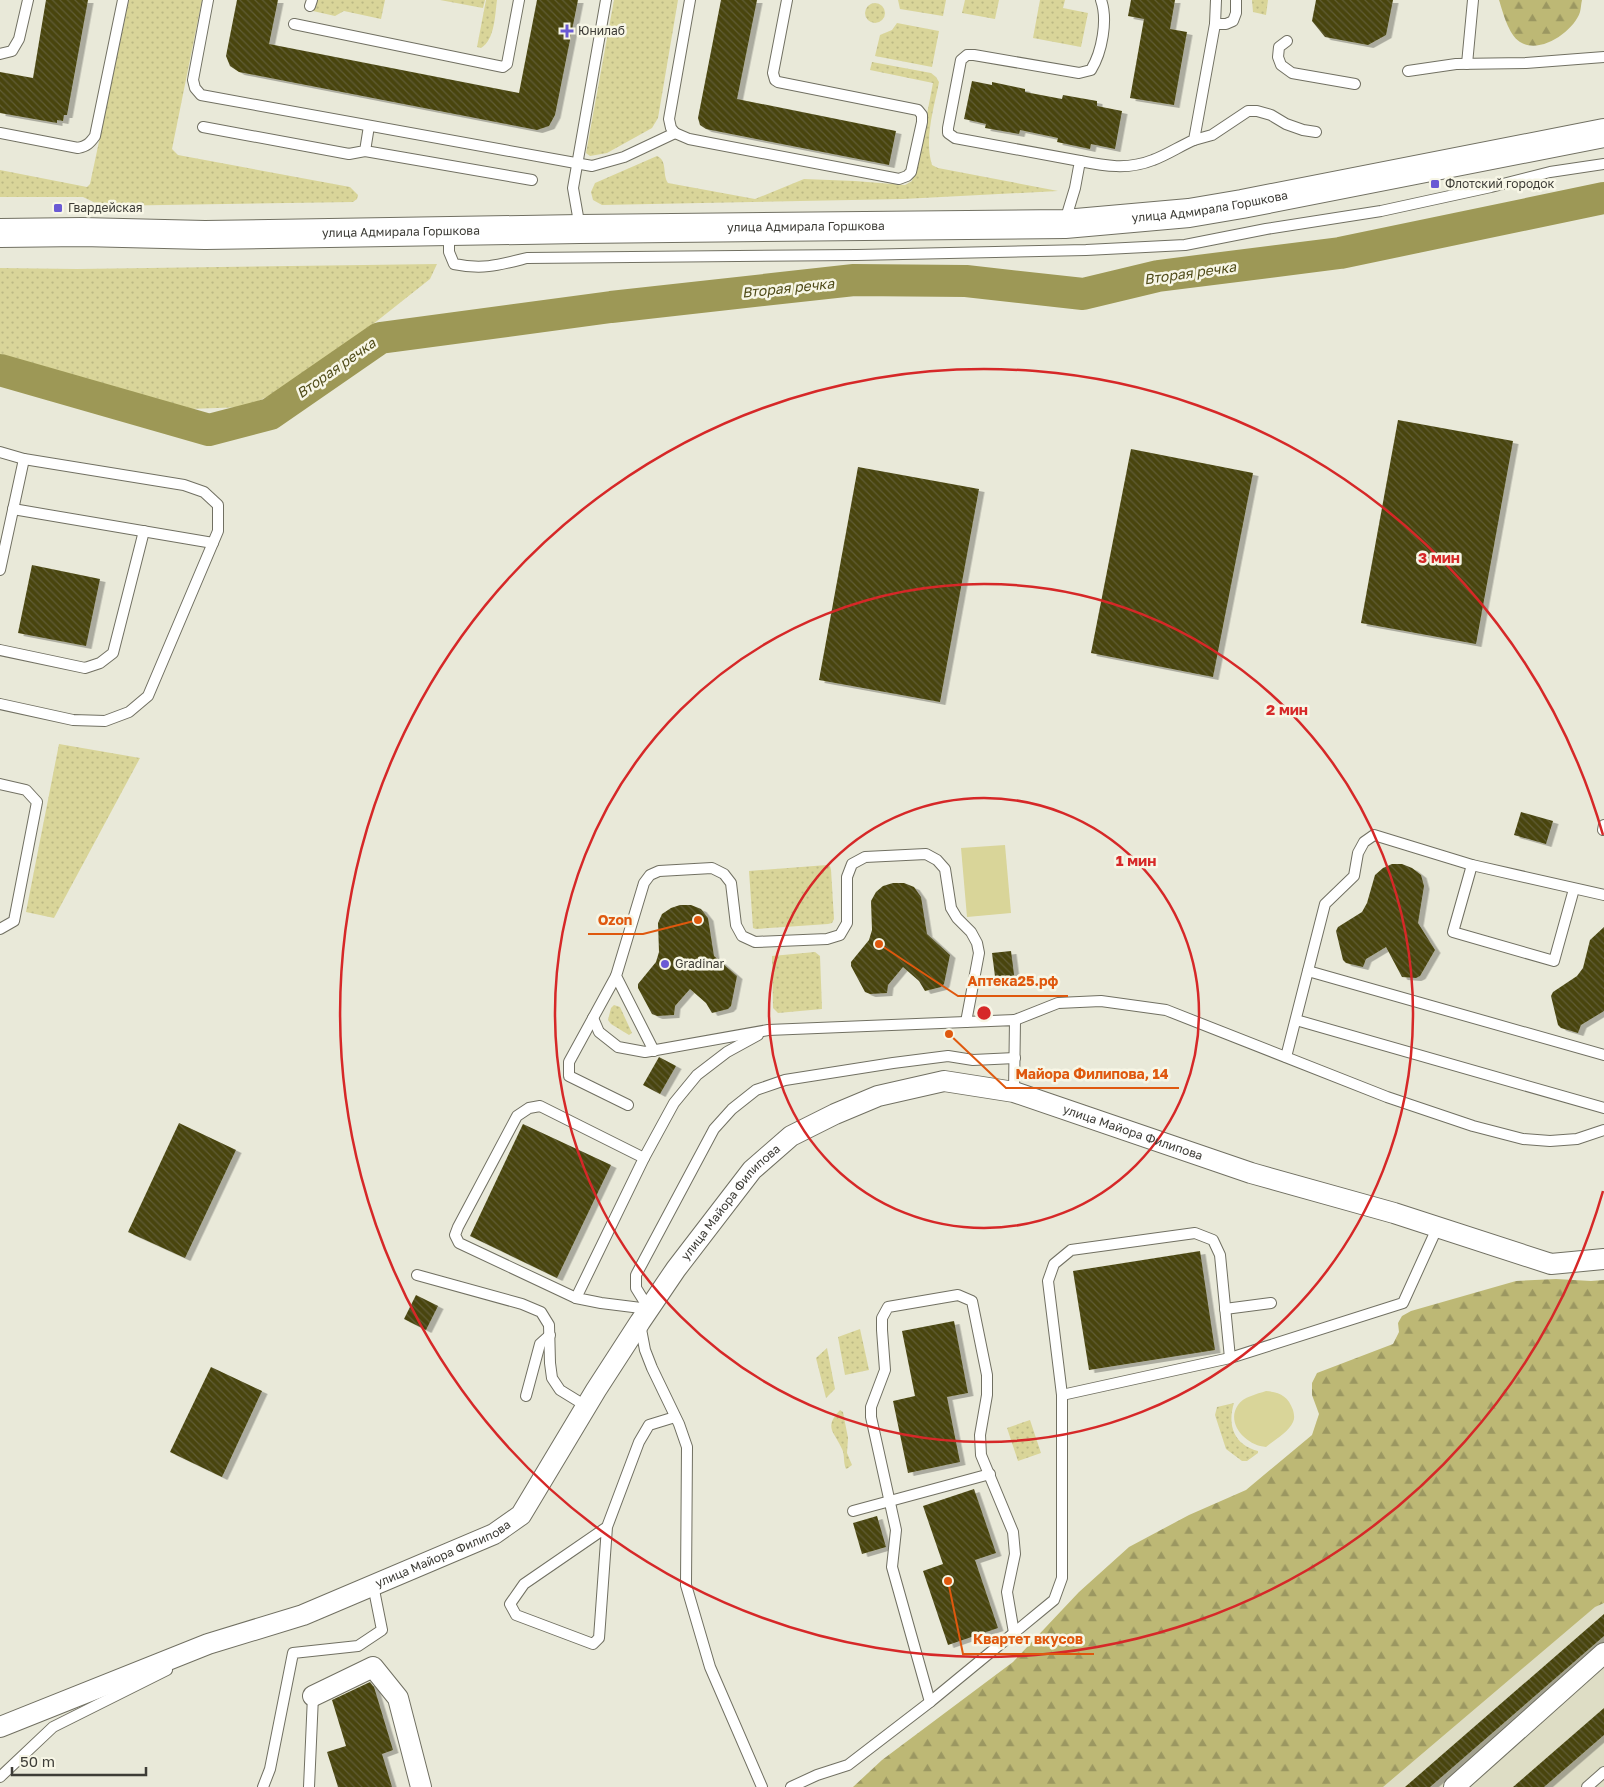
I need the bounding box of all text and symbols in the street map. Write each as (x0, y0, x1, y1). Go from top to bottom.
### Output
place label: Юнилаб (578, 23, 625, 38)
marker: Юнилаб (560, 24, 574, 38)
place label: Флотский городок (1445, 176, 1554, 191)
marker: Флотский городок (1429, 178, 1441, 190)
street label: улица Адмирала Горшкова (1131, 187, 1289, 225)
place label: Гвардейская (68, 200, 143, 215)
marker: Гвардейская (52, 202, 64, 214)
street label: улица Адмирала Горшкова (727, 218, 885, 234)
street label: улица Адмирала Горшкова (322, 223, 480, 240)
water label: Вторая речка (1143, 257, 1238, 287)
water label: Вторая речка (741, 274, 836, 301)
water label: Вторая речка (293, 333, 379, 401)
text: 3 мин (1418, 548, 1460, 566)
text: 2 мин (1266, 700, 1308, 718)
text: 1 мин (1116, 851, 1156, 869)
callout: Ozon (588, 905, 643, 934)
text: Ozon (598, 911, 632, 928)
place label: Gradinar (675, 956, 725, 971)
marker: Gradinar (659, 958, 671, 970)
callout: Аптека25.рф (958, 967, 1068, 996)
text: Аптека25.рф (968, 972, 1059, 989)
centre of rings (975, 1004, 993, 1022)
callout: Майора Филипова, 14 (1006, 1059, 1179, 1088)
text: Майора Филипова, 14 (1015, 1065, 1169, 1082)
street label: улица Майора Филипова (1061, 1101, 1205, 1163)
street label: улица Майора Филипова (678, 1141, 783, 1263)
street label: улица Майора Филипова (373, 1517, 513, 1591)
callout: Квартет вкусов (963, 1625, 1094, 1654)
text: Квартет вкусов (973, 1630, 1083, 1647)
scale bar (12, 1744, 146, 1776)
text: 50 m (20, 1752, 55, 1770)

